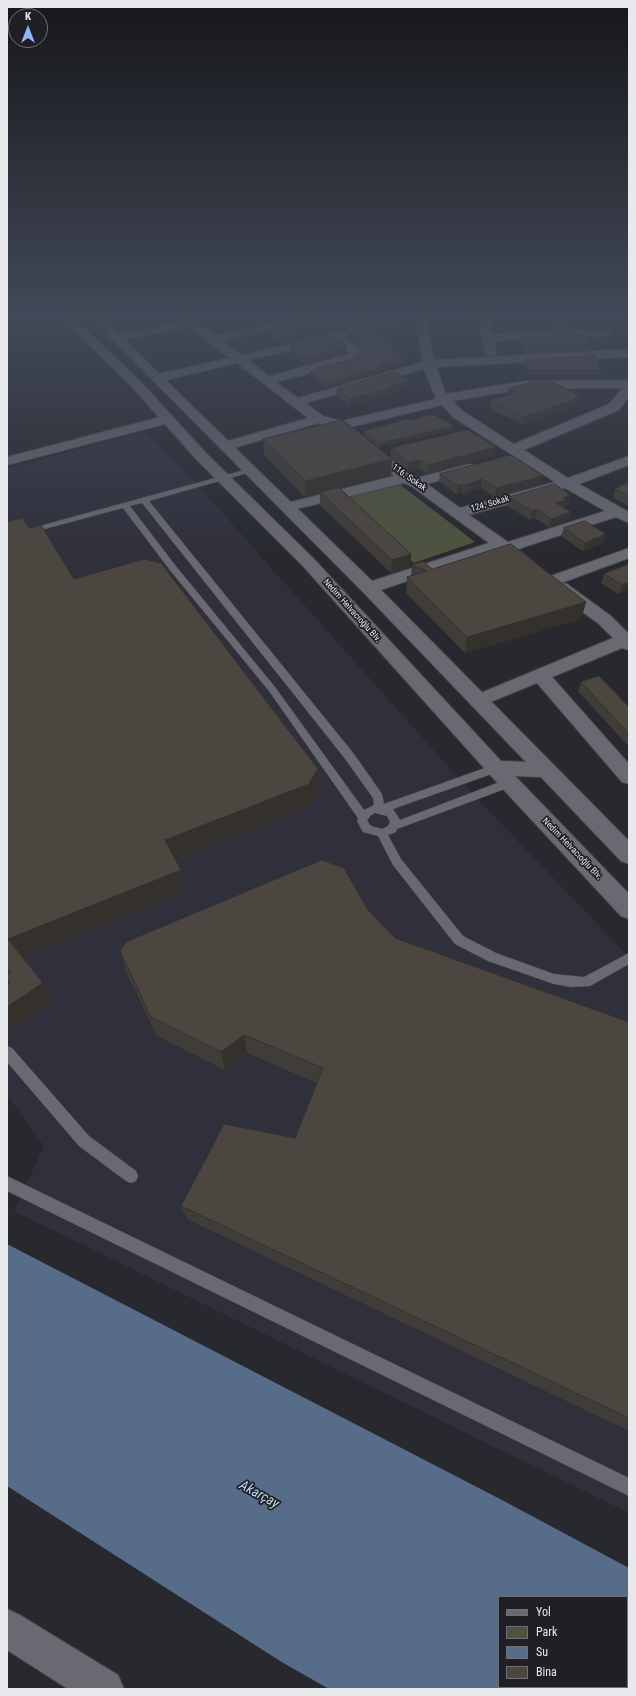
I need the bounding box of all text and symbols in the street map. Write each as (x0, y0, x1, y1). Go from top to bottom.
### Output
north arrow (8, 8, 48, 48)
text: K (25, 10, 31, 23)
street label: 116. Sokak (390, 462, 428, 494)
street label: 124. Sokak (470, 493, 510, 515)
street label: Nedim Helvacıoğlu Blv. (321, 577, 383, 645)
street label: Nedim Helvacıoğlu Blv. (540, 816, 604, 882)
water label: Akarçay (236, 1477, 282, 1513)
legend (498, 1596, 628, 1688)
text: Yol (536, 1605, 551, 1619)
text: Park (536, 1625, 557, 1639)
text: Su (536, 1645, 548, 1659)
text: Bina (536, 1665, 557, 1679)

